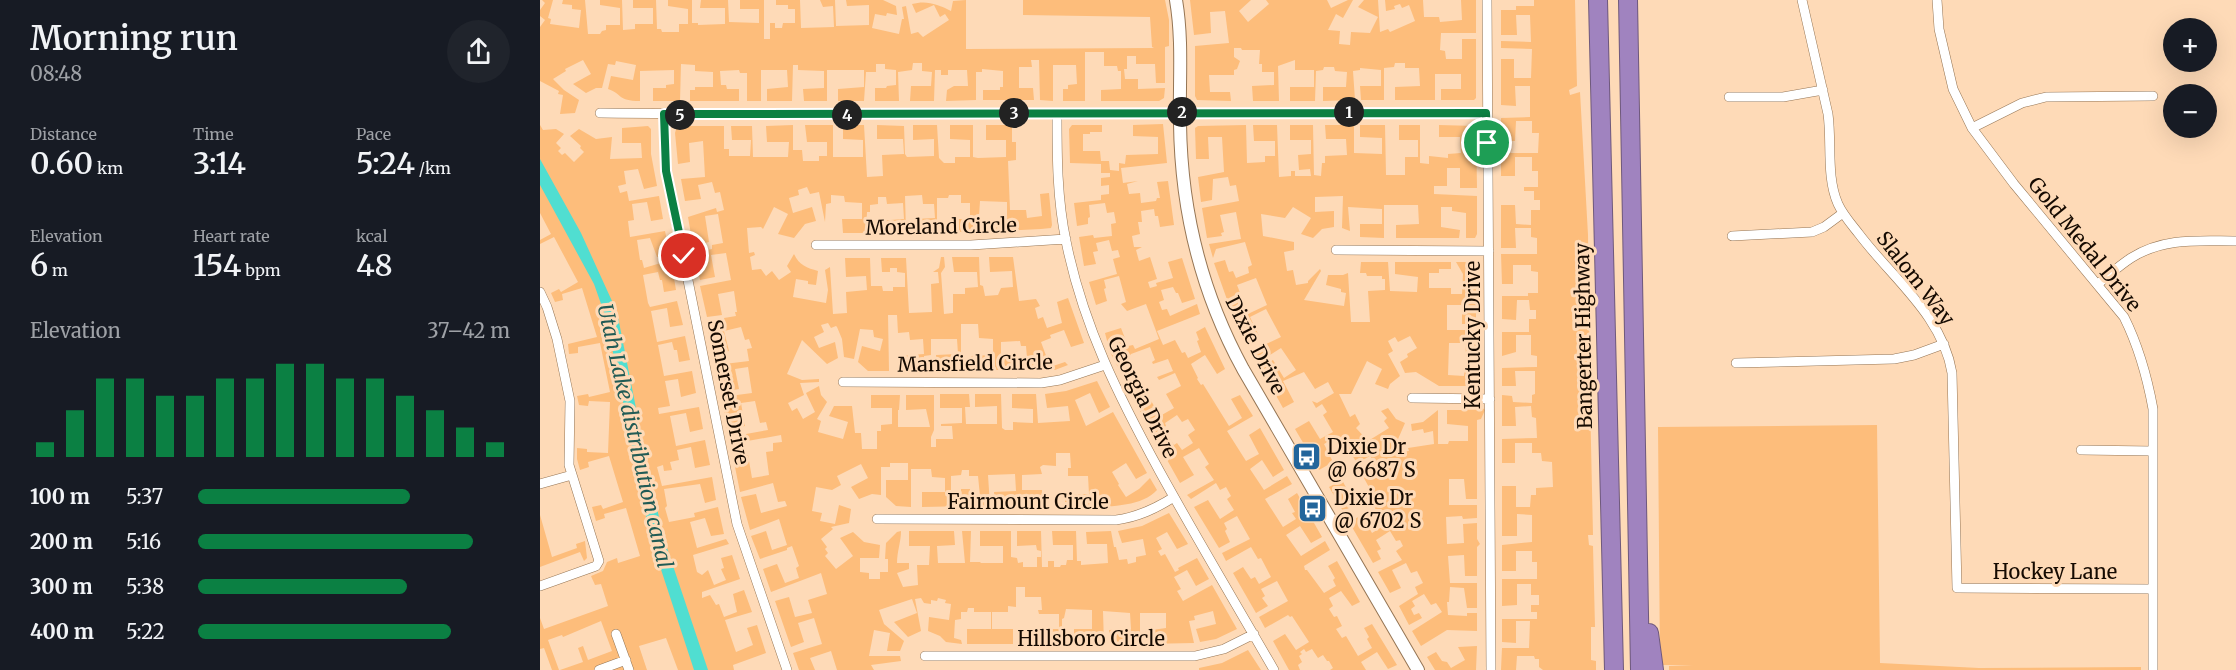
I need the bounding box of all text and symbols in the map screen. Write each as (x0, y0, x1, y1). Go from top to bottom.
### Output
text: Morning run (30, 18, 238, 59)
map controls (2163, 18, 2217, 138)
button: + (2163, 18, 2217, 72)
button: share (447, 20, 510, 83)
text: 08:48 (30, 61, 82, 86)
button: − (2163, 84, 2217, 138)
pin: 2 (1167, 97, 1197, 127)
pin: 1 (1334, 97, 1364, 127)
pin: 3 (999, 98, 1029, 128)
pin: 5 (665, 100, 695, 130)
pin: 4 (832, 100, 862, 130)
text: 2 (1177, 102, 1187, 122)
text: 1 (1345, 102, 1353, 122)
text: 3 (1009, 103, 1019, 123)
text: 5 (675, 105, 685, 125)
text: 4 (842, 105, 852, 125)
pin (1461, 117, 1512, 168)
text: Distance (30, 124, 97, 144)
text: Time (193, 124, 234, 144)
text: Pace (356, 124, 391, 144)
icon: arrive (1470, 126, 1503, 159)
text: 0.60 (30, 144, 93, 182)
text: 3:14 (193, 144, 246, 182)
text: 5:24 (356, 144, 415, 182)
text: km (93, 158, 123, 178)
text: /km (415, 158, 451, 178)
street label: Gold Medal Drive (2023, 172, 2147, 316)
street label: Moreland Circle (865, 212, 1017, 240)
text: Elevation (30, 226, 103, 246)
text: Heart rate (193, 226, 270, 246)
text: kcal (356, 226, 387, 246)
street label: Slalom Way (1872, 226, 1961, 330)
pin (658, 230, 709, 281)
icon: check (667, 239, 700, 272)
street label: Bangerter Highway (1569, 242, 1597, 429)
text: 6 (30, 246, 48, 284)
text: 154 (193, 246, 242, 284)
text: 48 (356, 246, 393, 284)
text: m (48, 260, 68, 280)
text: bpm (242, 260, 281, 280)
street label: Kentucky Drive (1460, 261, 1485, 409)
street label: Dixie Drive (1221, 292, 1291, 398)
water label: Utah Lake distribution canal (591, 301, 679, 571)
street label: Somerset Drive (703, 317, 755, 467)
text: Elevation (30, 318, 121, 343)
text: 37–42 m (427, 318, 510, 343)
street label: Georgia Drive (1103, 332, 1183, 462)
street label: Mansfield Circle (897, 349, 1053, 377)
place label: Dixie Dr @ 6687 S (1327, 434, 1416, 482)
bus stop icon: Dixie Dr @ 6687 S (1290, 441, 1322, 473)
text: 100 m (30, 484, 90, 509)
text: 5:37 (126, 484, 163, 509)
place label: Dixie Dr @ 6702 S (1334, 485, 1421, 533)
street label: Fairmount Circle (947, 489, 1109, 514)
bus stop icon: Dixie Dr @ 6702 S (1297, 493, 1329, 525)
text: 200 m (30, 529, 93, 554)
text: 5:16 (126, 529, 161, 554)
street label: Hockey Lane (1993, 559, 2117, 584)
text: 300 m (30, 574, 93, 599)
text: 5:38 (126, 574, 164, 599)
text: 400 m (30, 619, 94, 644)
text: 5:22 (126, 619, 165, 644)
street label: Hillsboro Circle (1017, 626, 1165, 651)

